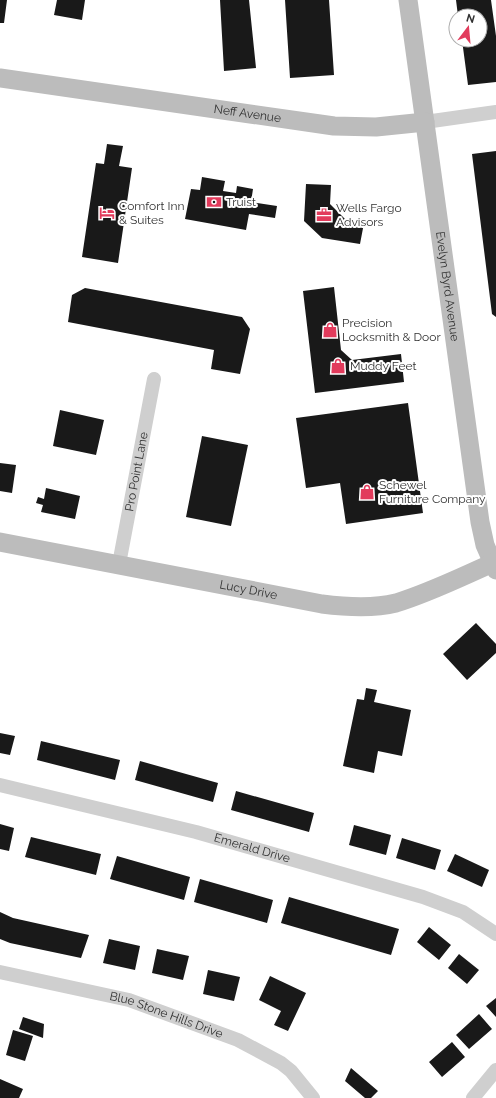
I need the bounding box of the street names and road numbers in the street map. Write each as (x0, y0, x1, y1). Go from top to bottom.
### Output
street label: Neff Avenue (213, 102, 282, 125)
street label: Evelyn Byrd Avenue (433, 230, 462, 342)
street label: Pro Point Lane (122, 431, 151, 512)
street label: Lucy Drive (218, 577, 279, 602)
street label: Emerald Drive (213, 831, 292, 866)
street label: Blue Stone Hills Drive (108, 989, 225, 1041)

